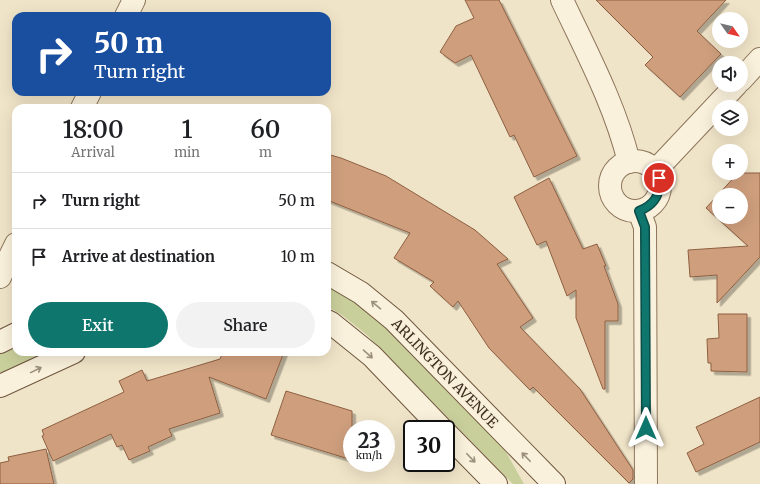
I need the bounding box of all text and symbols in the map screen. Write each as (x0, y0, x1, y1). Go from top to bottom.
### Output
north arrow (712, 12, 748, 48)
map controls (712, 12, 748, 224)
text: 50 m (94, 25, 163, 61)
icon: right (28, 28, 80, 80)
button: sound (712, 56, 748, 92)
text: Turn right (94, 60, 185, 83)
button: layers (712, 100, 748, 136)
text: 18:00 (62, 114, 124, 145)
text: 1 (182, 114, 192, 145)
text: 60 (250, 114, 281, 145)
text: Arrival (71, 144, 115, 161)
text: min (174, 144, 200, 161)
text: m (259, 144, 272, 161)
button: + (712, 144, 748, 180)
pin (642, 161, 676, 195)
icon: arrive (648, 167, 670, 189)
button: − (712, 188, 748, 224)
icon: right (28, 190, 50, 212)
text: Turn right (62, 191, 140, 210)
text: 50 m (278, 191, 315, 210)
icon: arrive (28, 246, 50, 268)
text: Arrive at destination (62, 247, 215, 266)
text: 10 m (281, 247, 315, 266)
one-way arrow (370, 301, 381, 309)
button: Exit (28, 302, 168, 348)
button: Share (176, 302, 315, 348)
street label: ARLINGTON AVENUE (387, 314, 502, 432)
one-way arrow (363, 349, 374, 358)
one-way arrow (29, 366, 41, 373)
position arrow (625, 407, 667, 449)
speed limit sign: 30 (403, 420, 455, 472)
text: 23 (358, 428, 380, 453)
text: km/h (356, 449, 382, 462)
one-way arrow (521, 452, 531, 462)
one-way arrow (466, 453, 476, 463)

